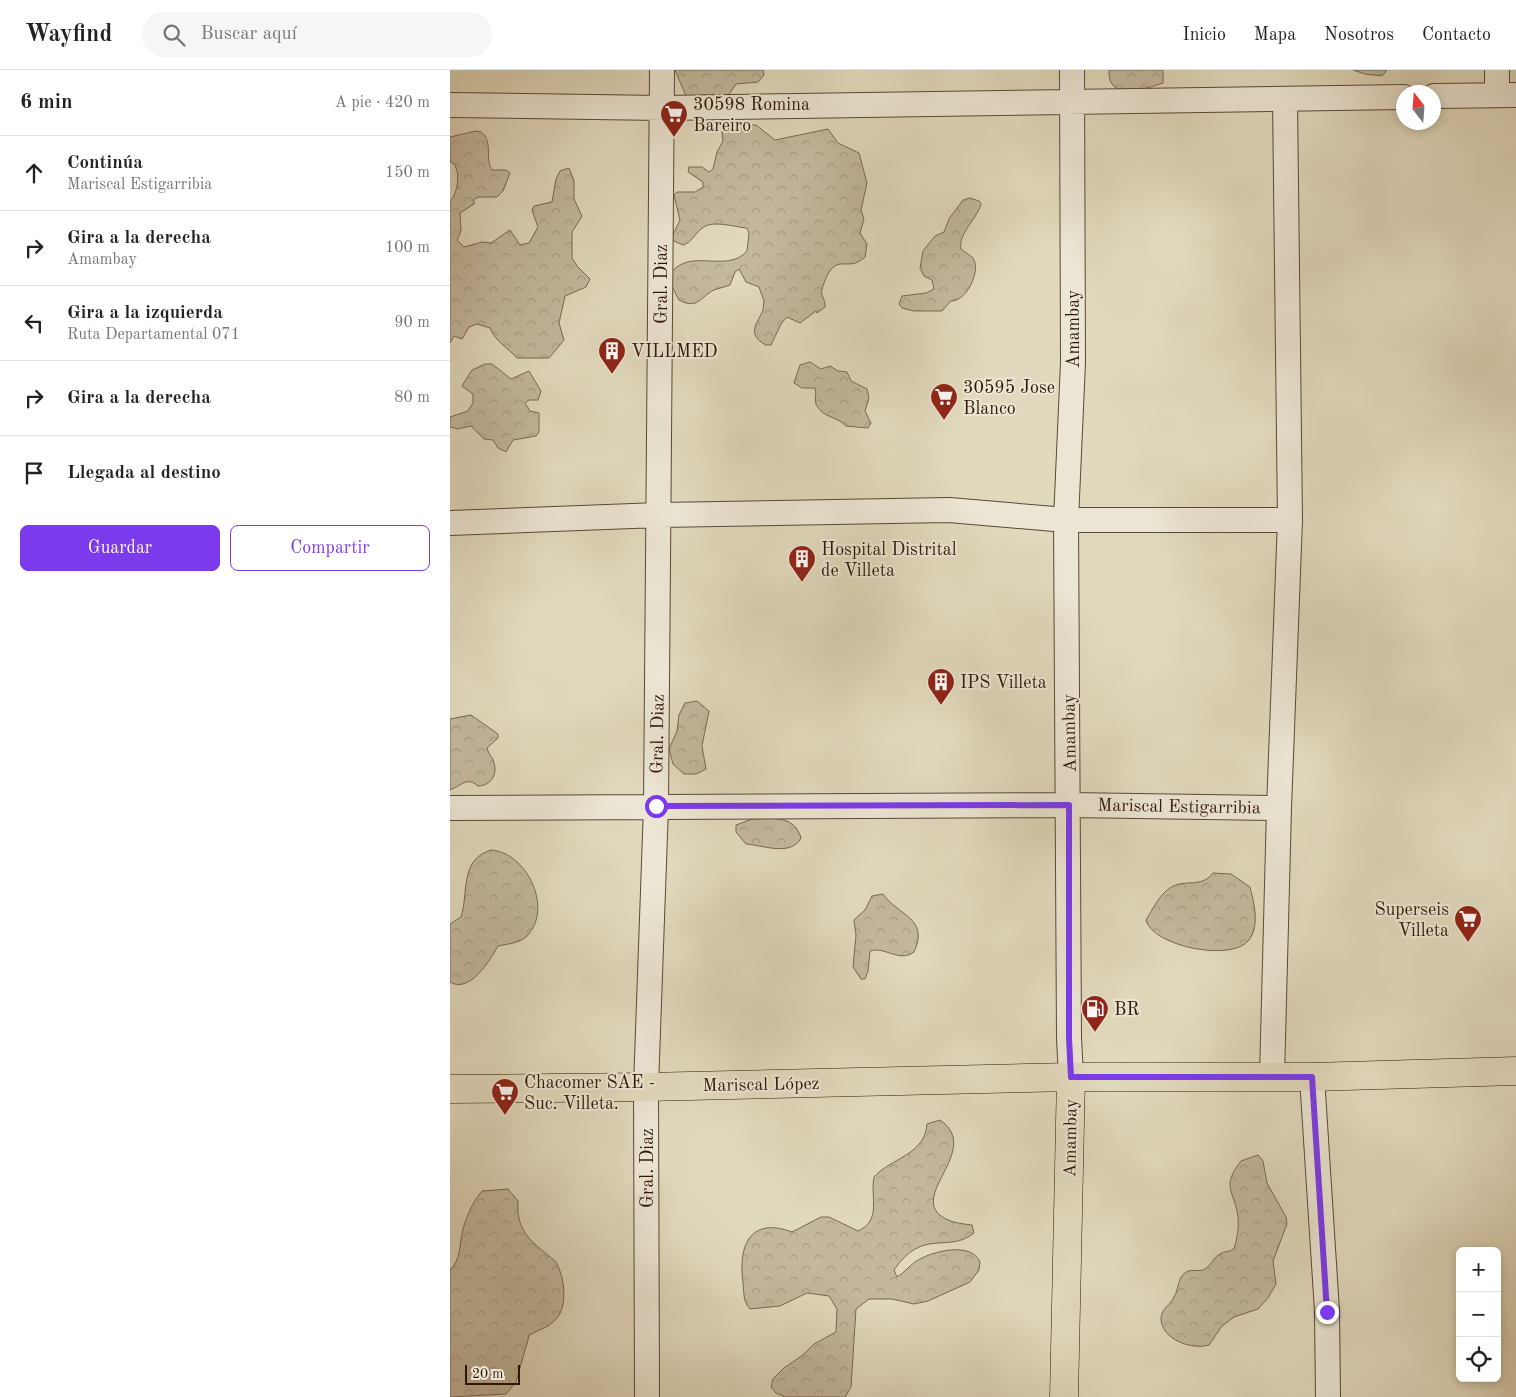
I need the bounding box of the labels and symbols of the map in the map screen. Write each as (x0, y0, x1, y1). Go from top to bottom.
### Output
north arrow (1396, 85, 1441, 130)
place label: 30598 Romina Bareiro (693, 96, 810, 135)
supermarket icon: 30598 Romina Bareiro (659, 99, 689, 138)
street label: Gral. Diaz (653, 244, 671, 324)
street label: Amambay (1065, 289, 1083, 368)
building icon: VILLMED (597, 336, 627, 375)
place label: VILLMED (631, 343, 718, 361)
place label: 30595 Jose Blanco (963, 379, 1055, 418)
supermarket icon: 30595 Jose Blanco (929, 382, 959, 421)
place label: Hospital Distrital de Villeta (821, 541, 957, 580)
building icon: Hospital Distrital de Villeta (787, 544, 817, 583)
building icon: IPS Villeta (926, 667, 956, 706)
place label: IPS Villeta (960, 674, 1047, 692)
street label: Amambay (1060, 693, 1080, 772)
street label: Gral. Diaz (648, 694, 668, 774)
route start (645, 795, 668, 818)
street label: Mariscal Estigarribia (1097, 797, 1261, 817)
place label: Superseis Villeta (1374, 901, 1449, 940)
supermarket icon: Superseis Villeta (1453, 904, 1483, 943)
fuel station icon: BR (1080, 994, 1110, 1033)
place label: BR (1114, 1001, 1139, 1019)
place label: Chacomer SAE - Suc. Villeta. (524, 1074, 655, 1113)
street label: Mariscal López (702, 1075, 820, 1095)
supermarket icon: Chacomer SAE - Suc. Villeta. (490, 1077, 520, 1116)
street label: Amambay (1061, 1098, 1081, 1177)
street label: Gral. Diaz (639, 1128, 657, 1208)
route end (1316, 1301, 1339, 1324)
scale bar (465, 1362, 520, 1385)

